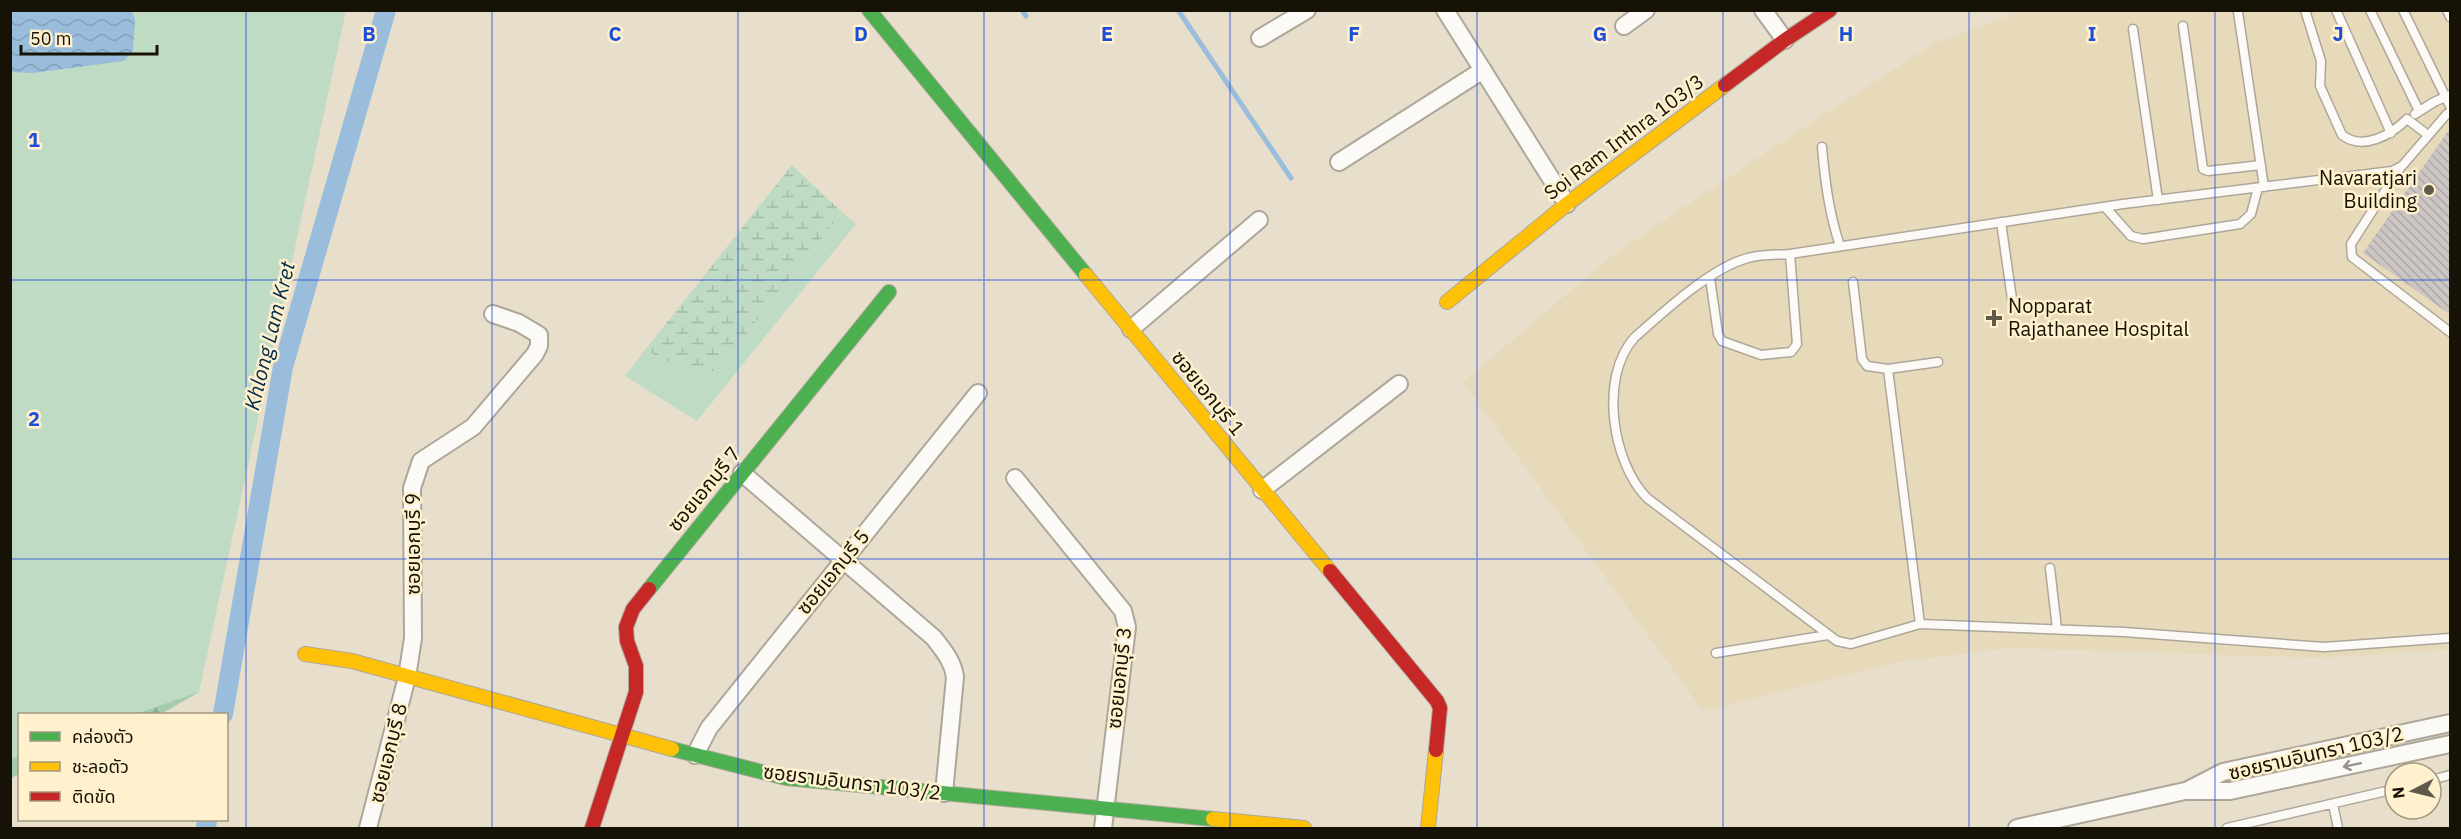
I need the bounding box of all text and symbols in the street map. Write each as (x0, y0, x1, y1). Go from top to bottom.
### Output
scale bar (21, 18, 158, 56)
text: B (362, 20, 376, 47)
text: C (608, 20, 622, 47)
text: D (854, 20, 868, 47)
text: E (1101, 20, 1113, 47)
text: F (1348, 20, 1360, 47)
text: G (1593, 20, 1607, 47)
text: H (1839, 20, 1853, 47)
text: I (2088, 20, 2096, 47)
text: J (2332, 20, 2344, 47)
text: 50 m (30, 27, 72, 50)
street label: Soi Ram Inthra 103/3 (1538, 67, 1709, 206)
text: 1 (28, 126, 40, 153)
place label: Navaratjari Building (2319, 164, 2417, 214)
marker: Navaratjari Building (2422, 183, 2436, 197)
water label: Khlong Lam Kret (237, 257, 301, 413)
place label: Nopparat Rajathanee Hospital (2008, 292, 2189, 342)
marker: Nopparat Rajathanee Hospital (1985, 309, 2003, 327)
street label: ซอยเอกบุรี 1 (1166, 344, 1251, 441)
text: 2 (28, 405, 40, 432)
street label: ซอยเอกบุรี 7 (661, 440, 746, 537)
street label: ซอยเอกบุรี 9 (399, 493, 426, 595)
street label: ซอยเอกบุรี 5 (790, 523, 875, 620)
street label: ซอยเอกบุรี 3 (1100, 626, 1137, 730)
street label: ซอยเอกบุรี 8 (362, 700, 413, 806)
legend (18, 713, 228, 821)
street label: ซอยรามอินทรา 103/2 (2226, 719, 2406, 786)
text: คล่องตัว (72, 725, 134, 748)
text: ชะลอตัว (72, 755, 129, 778)
street label: ซอยรามอินทรา 103/2 (762, 757, 942, 806)
one-way arrow (2343, 760, 2363, 771)
north arrow (2383, 761, 2443, 821)
text: ติดขัด (72, 785, 115, 808)
text: N (2387, 786, 2409, 800)

